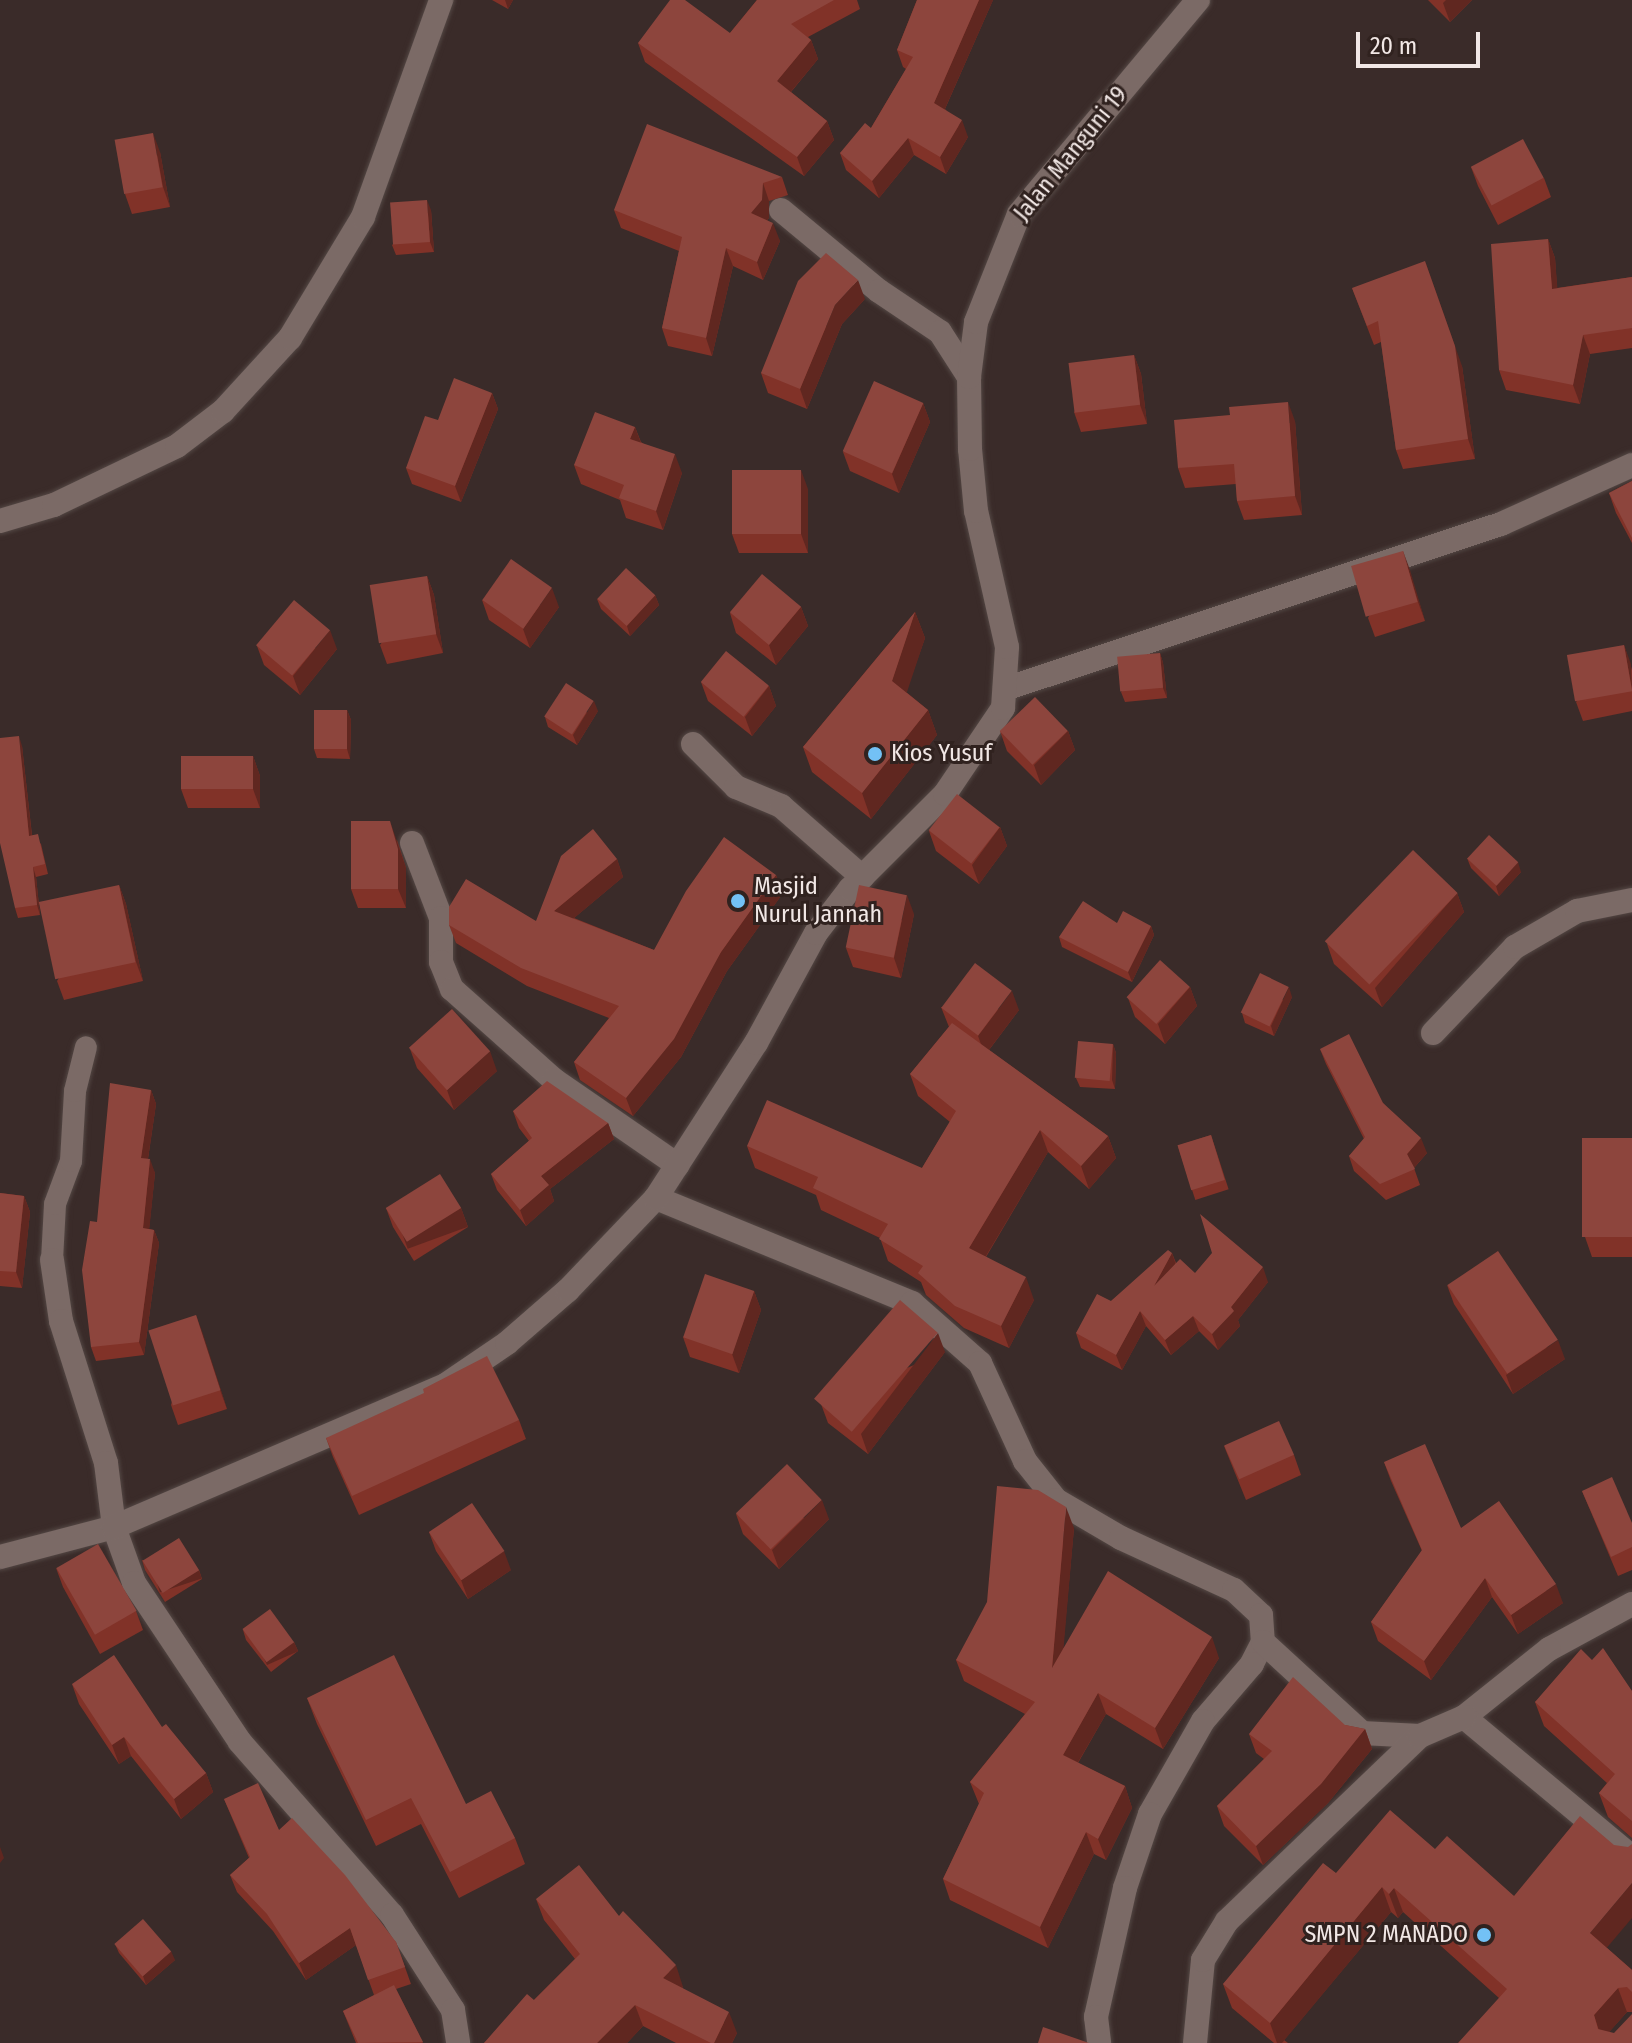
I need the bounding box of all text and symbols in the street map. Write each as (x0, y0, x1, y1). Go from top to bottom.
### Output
scale bar (1360, 16, 1484, 66)
text: 20 m (1370, 32, 1417, 60)
street label: Jalan Manguni 19 (1008, 81, 1134, 227)
place label: Kios Yusuf (891, 740, 992, 768)
marker: Kios Yusuf (866, 745, 884, 763)
place label: Masjid Nurul Jannah (754, 873, 882, 929)
marker: Masjid Nurul Jannah (729, 892, 747, 910)
place label: SMPN 2 MANADO (1304, 1921, 1468, 1949)
marker: SMPN 2 MANADO (1475, 1926, 1493, 1944)

